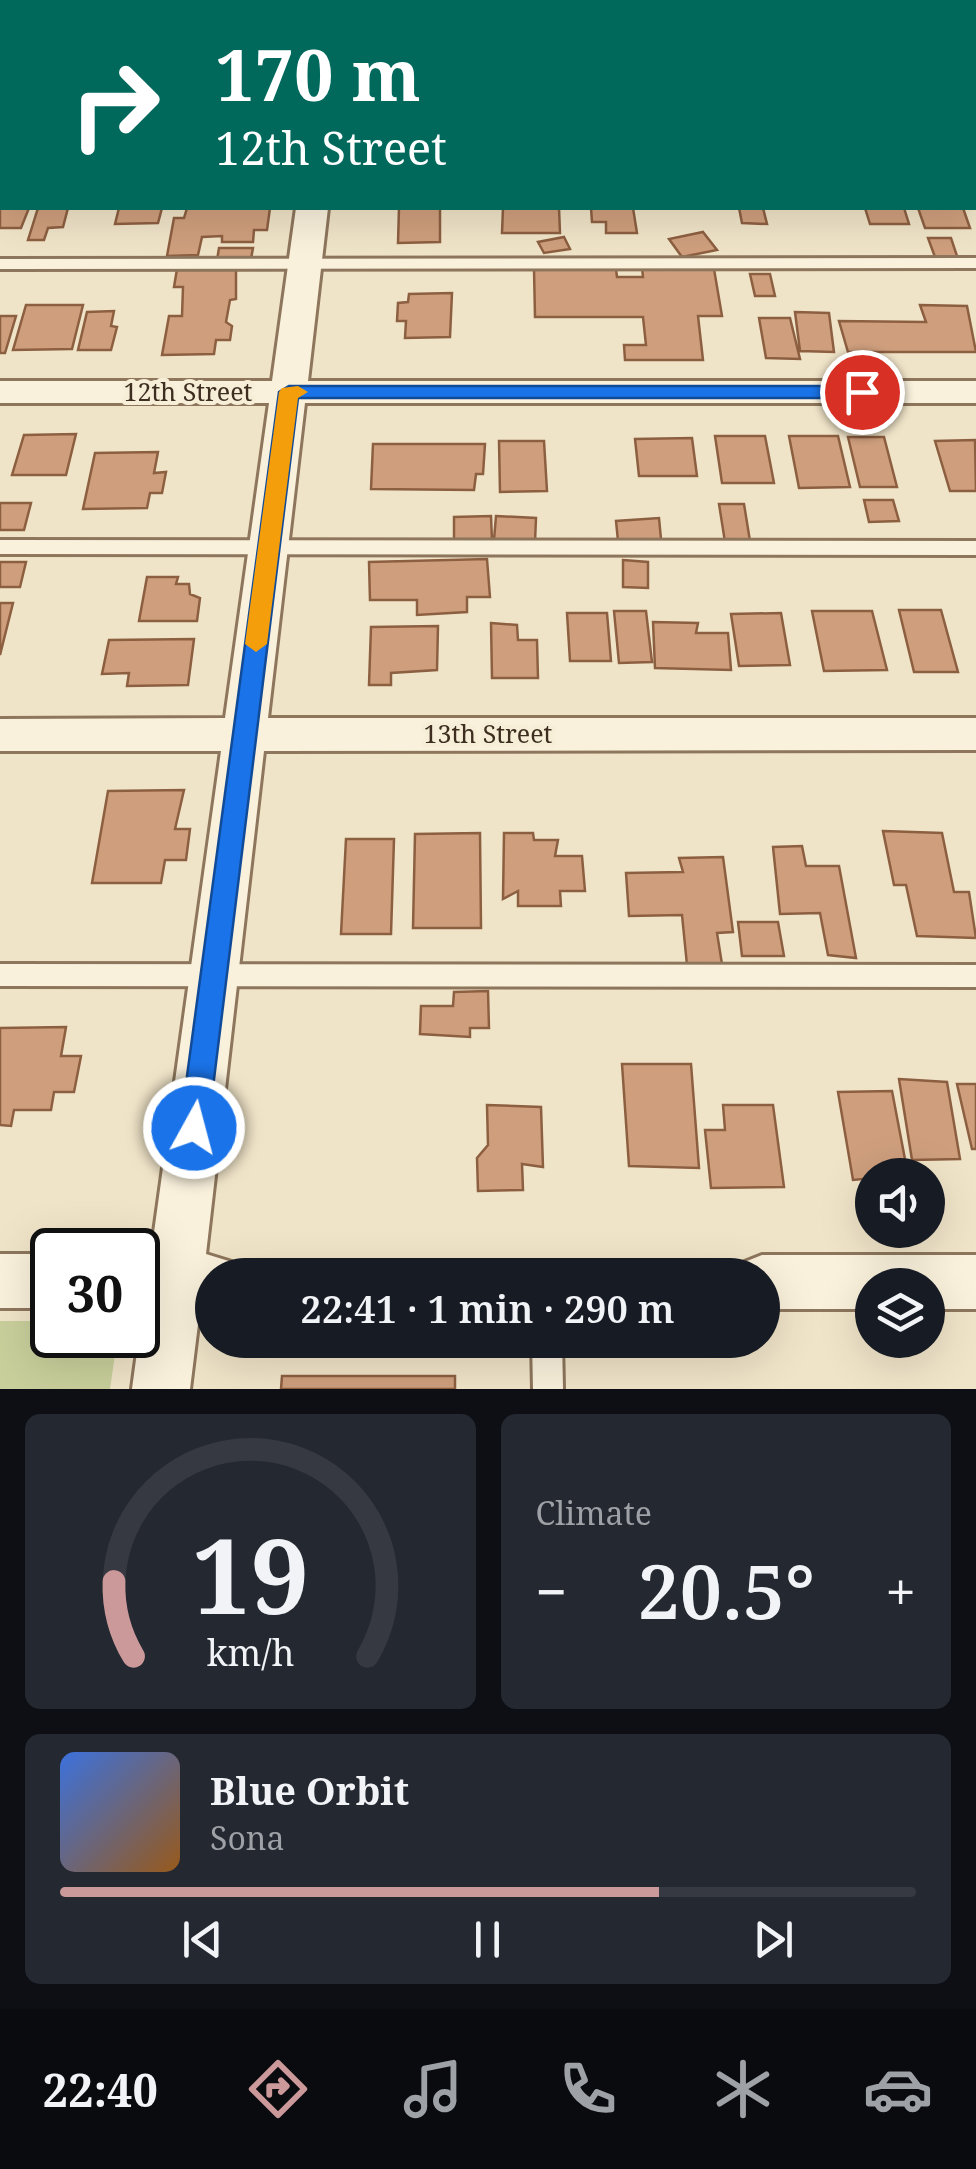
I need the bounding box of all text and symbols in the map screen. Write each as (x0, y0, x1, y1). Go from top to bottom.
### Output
text: 170 m (215, 26, 421, 122)
icon: right (50, 40, 180, 170)
text: 12th Street (215, 117, 447, 178)
pin (820, 350, 905, 435)
icon: arrive (835, 365, 890, 420)
street label: 12th Street (124, 374, 253, 408)
street label: 13th Street (424, 716, 553, 750)
position arrow (142, 1076, 246, 1180)
map controls (855, 1158, 945, 1358)
button: sound (855, 1158, 945, 1248)
speed limit sign: 30 (30, 1228, 160, 1358)
button: layers (855, 1268, 945, 1358)
text: 22:41 · 1 min · 290 m (300, 1282, 675, 1334)
text: Climate (536, 1491, 652, 1534)
text: 19 (191, 1503, 309, 1644)
text: 20.5° (638, 1539, 815, 1641)
text: − (536, 1553, 567, 1628)
text: + (885, 1553, 916, 1628)
text: km/h (206, 1628, 294, 1676)
text: Blue Orbit (210, 1764, 409, 1816)
text: Sona (210, 1816, 285, 1859)
icon: previous (175, 1912, 230, 1967)
icon: pause (460, 1912, 515, 1967)
icon: next (746, 1912, 801, 1967)
icon: directions (243, 2054, 313, 2124)
icon: music (398, 2054, 468, 2124)
icon: phone (553, 2054, 623, 2124)
icon: climate (708, 2054, 778, 2124)
icon: car (863, 2054, 933, 2124)
text: 22:40 (43, 2059, 158, 2120)

